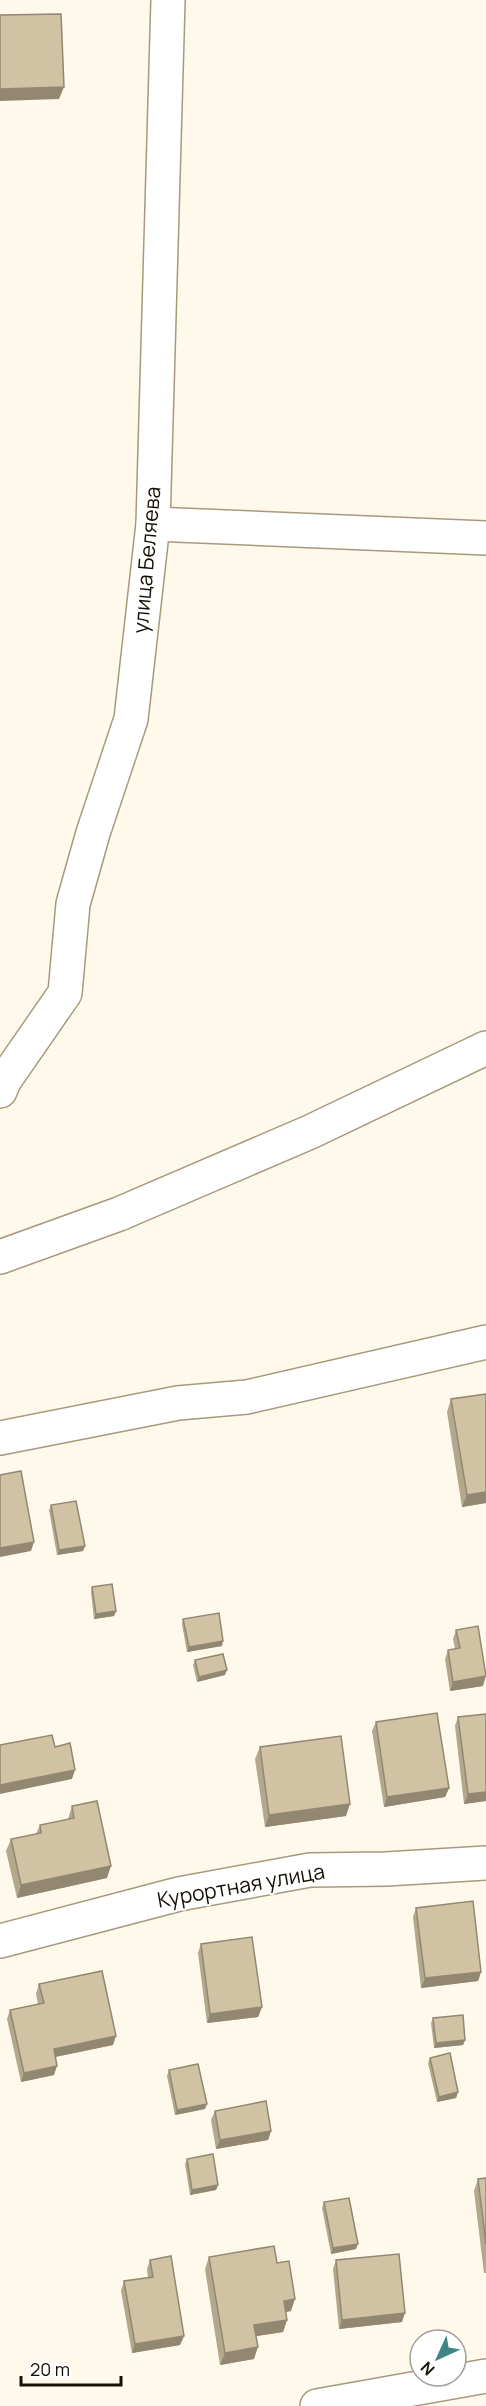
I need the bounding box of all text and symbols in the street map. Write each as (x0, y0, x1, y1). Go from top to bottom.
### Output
street label: улица Беляева (126, 485, 166, 635)
street label: Курортная улица (155, 1856, 327, 1914)
north arrow (408, 2328, 468, 2388)
scale bar (21, 2349, 122, 2387)
text: 20 m (30, 2357, 70, 2381)
text: N (416, 2357, 439, 2380)

